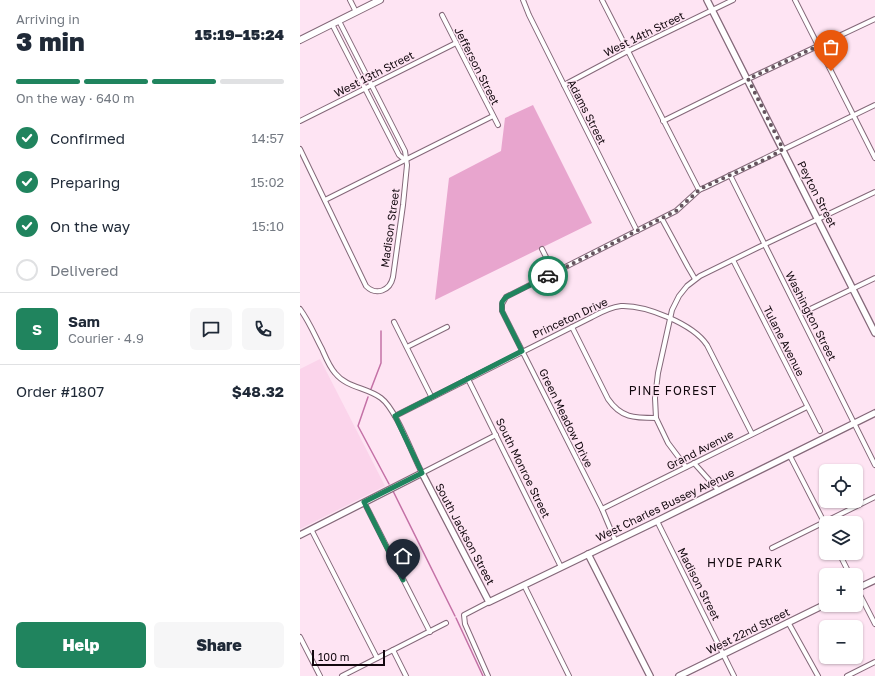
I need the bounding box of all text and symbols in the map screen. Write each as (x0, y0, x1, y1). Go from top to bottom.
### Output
street label: West 14th Street (601, 8, 686, 59)
text: Arriving in (16, 11, 80, 27)
text: 15:19–15:24 (195, 25, 284, 43)
street label: Jefferson Street (452, 25, 503, 107)
text: 3 min (16, 26, 85, 57)
pin (814, 30, 848, 71)
icon: bag (820, 36, 842, 58)
street label: West 13th Street (332, 48, 416, 99)
street label: Adams Street (566, 77, 609, 146)
text: On the way · 640 m (16, 90, 135, 106)
icon: check (16, 127, 38, 149)
text: Confirmed (50, 129, 125, 147)
text: 14:57 (251, 130, 284, 146)
street label: Peyton Street (795, 158, 840, 229)
icon: check (16, 171, 38, 193)
text: Preparing (50, 173, 120, 191)
text: 15:02 (251, 174, 284, 190)
street label: Madison Street (378, 187, 402, 268)
icon: check (16, 215, 38, 237)
text: On the way (50, 217, 130, 235)
text: 15:10 (252, 218, 284, 234)
courier (528, 256, 568, 296)
text: Delivered (50, 261, 118, 279)
icon: car (537, 265, 559, 287)
street label: Washington Street (783, 269, 840, 363)
street label: Princeton Drive (530, 294, 609, 341)
street label: Tulane Avenue (761, 304, 808, 378)
button: chat (190, 308, 232, 350)
button: phone (242, 308, 284, 350)
text: Sam (68, 312, 100, 330)
text: S (32, 320, 42, 338)
text: Courier · 4.9 (68, 330, 144, 346)
street label: Green Meadow Drive (537, 366, 596, 469)
text: Order #1807 (16, 382, 104, 400)
text: $48.32 (232, 382, 284, 400)
district label: PINE FOREST (629, 383, 717, 398)
street label: South Monroe Street (494, 416, 553, 520)
street label: Grand Avenue (664, 427, 735, 472)
map controls (819, 464, 863, 664)
button: locate (819, 464, 863, 508)
street label: West Charles Bussey Avenue (594, 465, 736, 544)
street label: South Jackson Street (433, 481, 498, 587)
button: layers (819, 516, 863, 560)
pin (386, 539, 420, 580)
icon: home (392, 545, 414, 567)
street label: Madison Street (676, 545, 723, 622)
district label: HYDE PARK (707, 555, 783, 570)
button: + (819, 568, 863, 612)
street label: West 22nd Street (704, 605, 792, 656)
button: − (819, 620, 863, 664)
button: Help (16, 622, 146, 668)
button: Share (154, 622, 284, 668)
scale bar (312, 648, 385, 667)
text: 100 m (318, 650, 349, 663)

